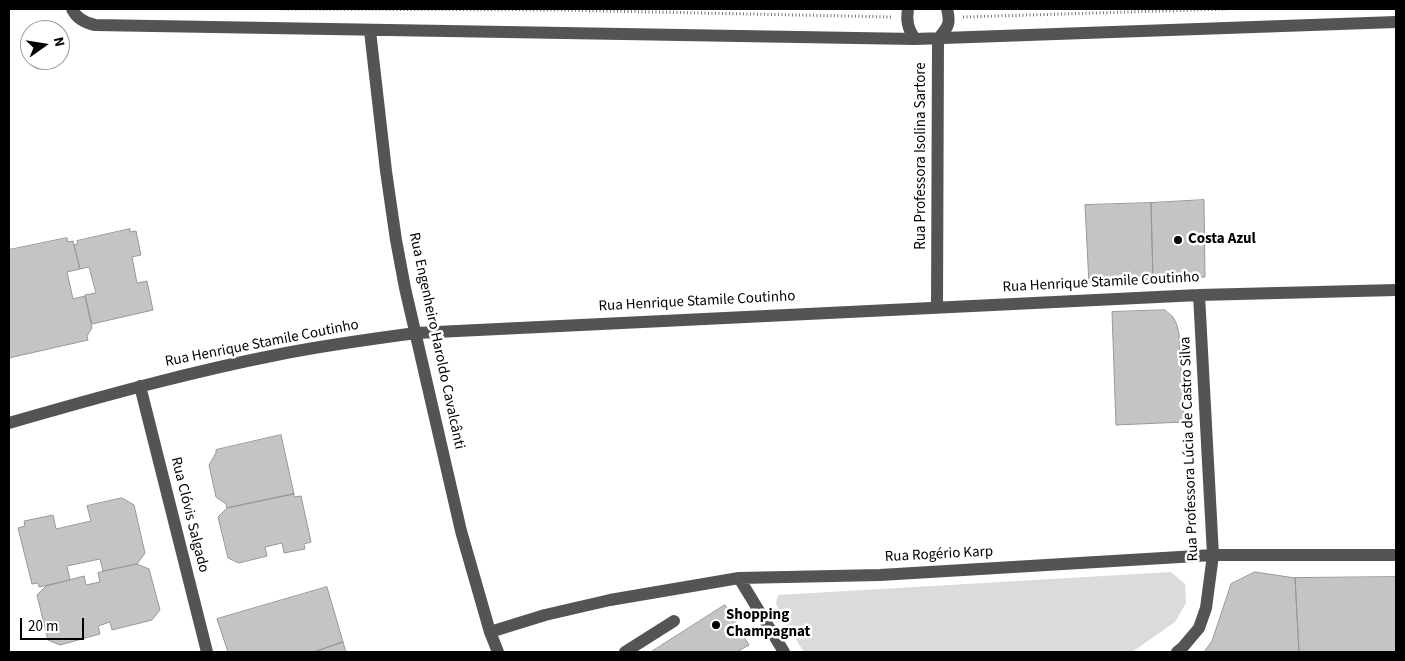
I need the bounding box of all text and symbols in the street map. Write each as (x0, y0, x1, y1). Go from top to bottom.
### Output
north arrow (20, 20, 70, 70)
text: N (48, 35, 69, 49)
street label: Rua Professora Isolina Sartore (913, 62, 931, 250)
street label: Rua Engenheiro Haroldo Cavalcânti (404, 231, 468, 451)
place label: Costa Azul (1188, 231, 1256, 249)
marker: Costa Azul (1172, 234, 1184, 246)
street label: Rua Henrique Stamile Coutinho (1002, 269, 1200, 297)
street label: Rua Henrique Stamile Coutinho (598, 288, 796, 316)
street label: Rua Henrique Stamile Coutinho (164, 316, 360, 372)
street label: Rua Professora Lúcia de Castro Silva (1177, 336, 1203, 562)
street label: Rua Clóvis Salgado (166, 455, 212, 575)
street label: Rua Rogério Karp (884, 543, 994, 567)
place label: Shopping Champagnat (726, 607, 810, 642)
scale bar (22, 608, 86, 640)
text: 20 m (28, 616, 58, 637)
marker: Shopping Champagnat (710, 619, 722, 631)

